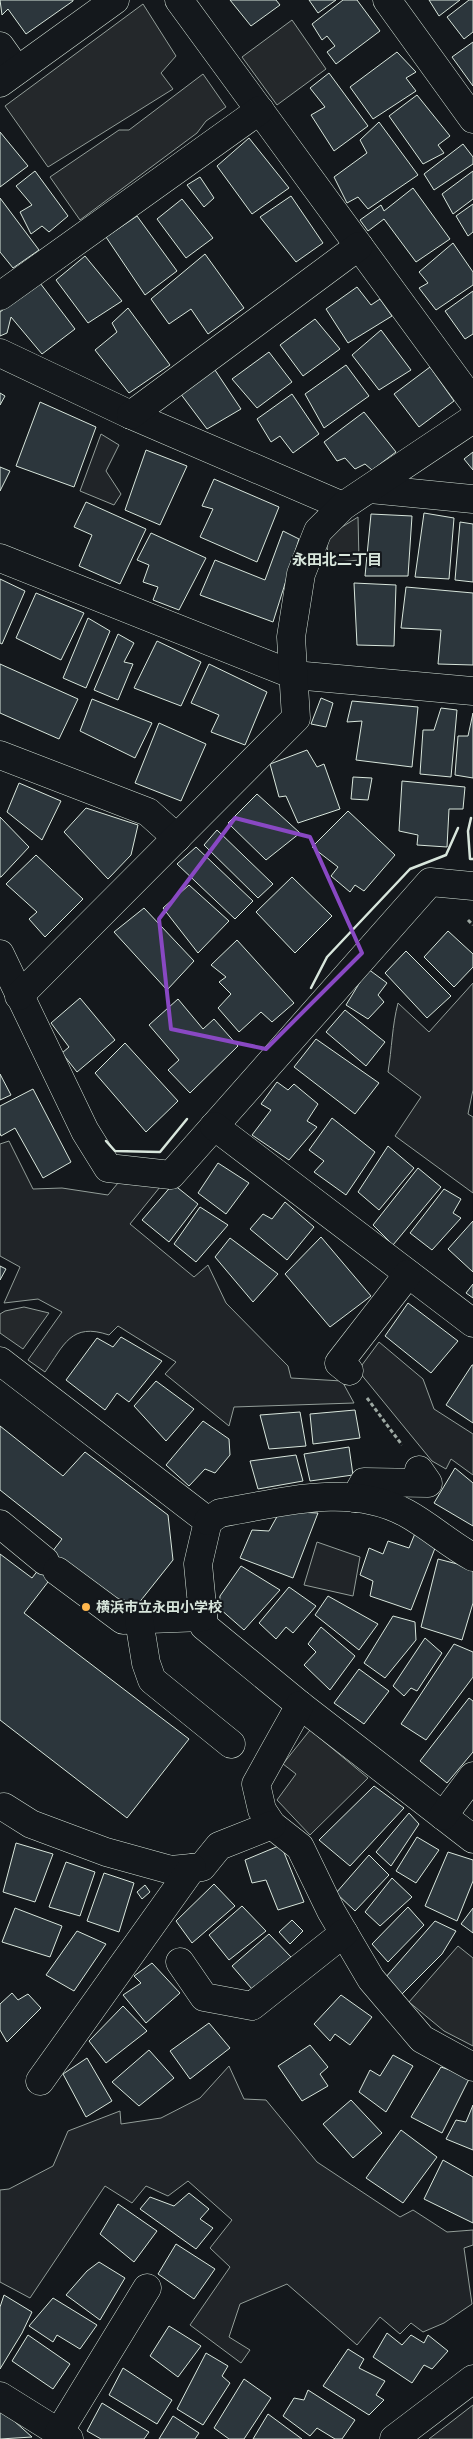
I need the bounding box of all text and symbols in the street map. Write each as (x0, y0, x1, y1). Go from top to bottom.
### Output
district label: 永田北二丁目 (292, 551, 382, 568)
place label: 横浜市立永田小学校 (96, 1599, 222, 1615)
marker: 横浜市立永田小学校 (80, 1601, 92, 1613)

